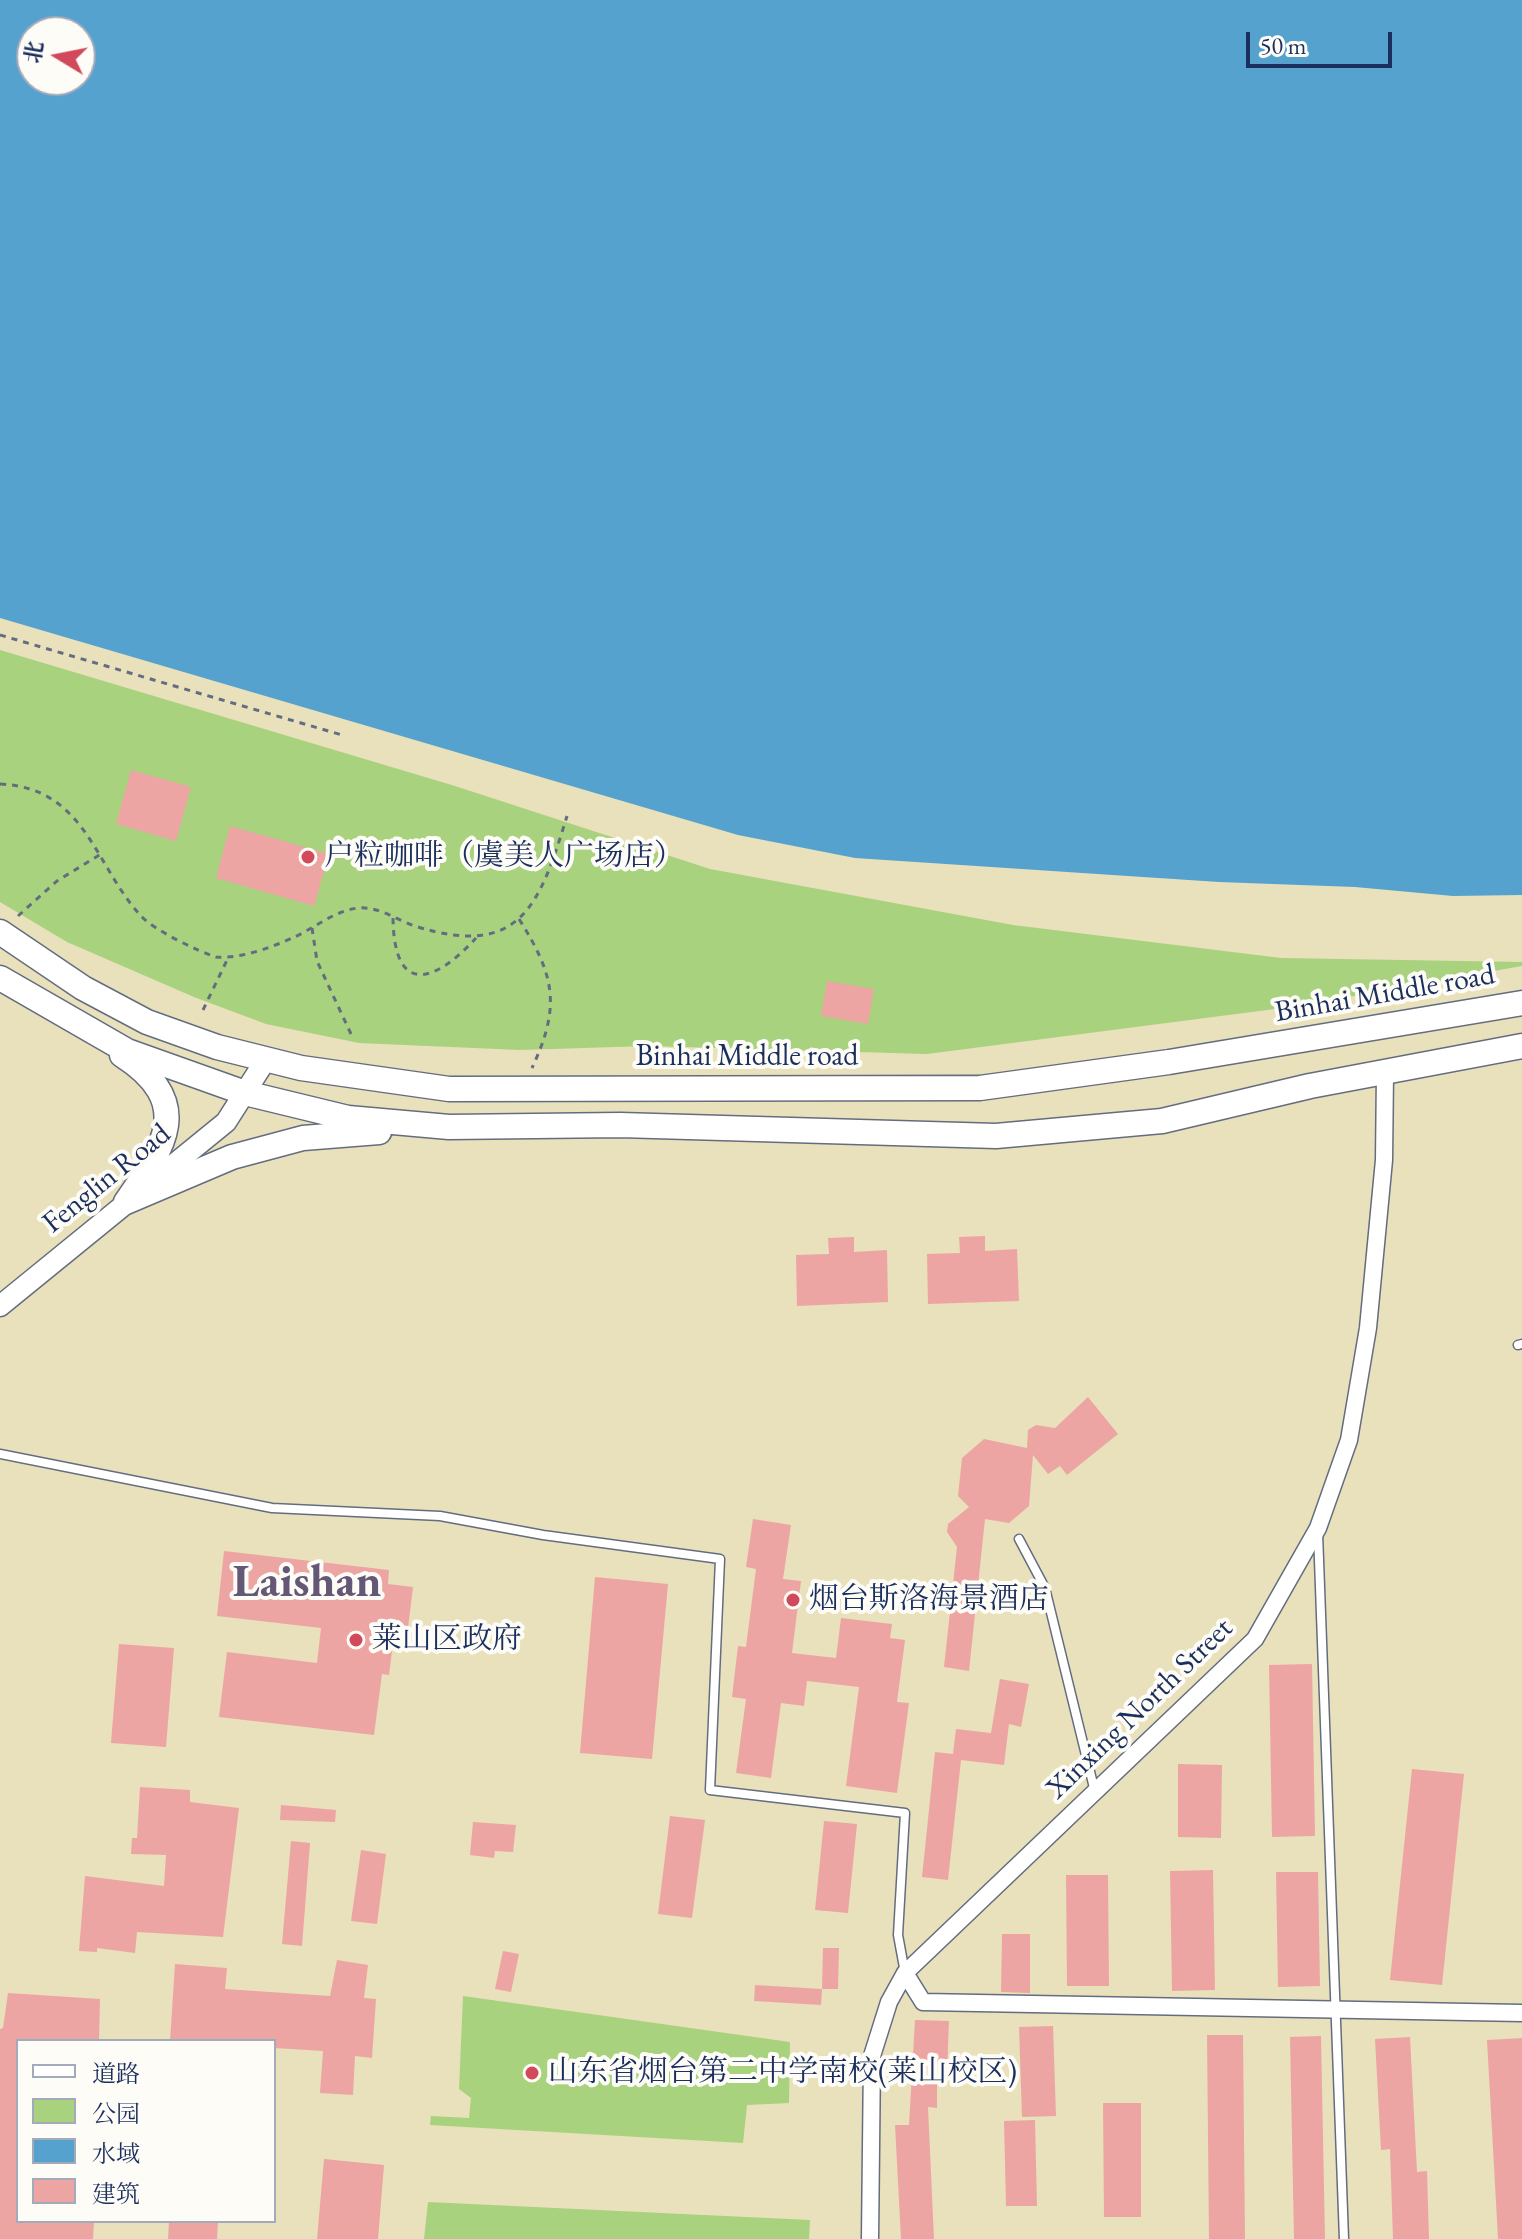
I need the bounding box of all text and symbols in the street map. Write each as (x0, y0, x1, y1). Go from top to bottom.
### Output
north arrow (16, 16, 96, 96)
scale bar (1250, 16, 1396, 66)
text: 50 m (1260, 30, 1307, 61)
text: 北 (18, 39, 50, 65)
place label: 户粒咖啡（虞美人广场店） (324, 839, 684, 875)
marker: 户粒咖啡（虞美人广场店） (299, 848, 317, 866)
street label: Binhai Middle road (1272, 957, 1498, 1031)
street label: Binhai Middle road (636, 1039, 858, 1075)
street label: Fenglin Road (36, 1116, 178, 1242)
district label: Laishan (232, 1555, 382, 1611)
place label: 烟台斯洛海景酒店 (809, 1582, 1049, 1618)
marker: 烟台斯洛海景酒店 (784, 1591, 802, 1609)
street label: Xinxing North Street (1039, 1611, 1241, 1807)
place label: 莱山区政府 (372, 1622, 522, 1658)
marker: 莱山区政府 (347, 1631, 365, 1649)
legend (16, 2039, 276, 2223)
place label: 山东省烟台第二中学南校(莱山校区) (548, 2055, 1017, 2091)
text: 道路 (92, 2058, 140, 2089)
marker: 山东省烟台第二中学南校(莱山校区) (523, 2064, 541, 2082)
text: 公园 (92, 2098, 140, 2129)
text: 水域 (92, 2138, 140, 2169)
text: 建筑 (92, 2178, 140, 2209)

